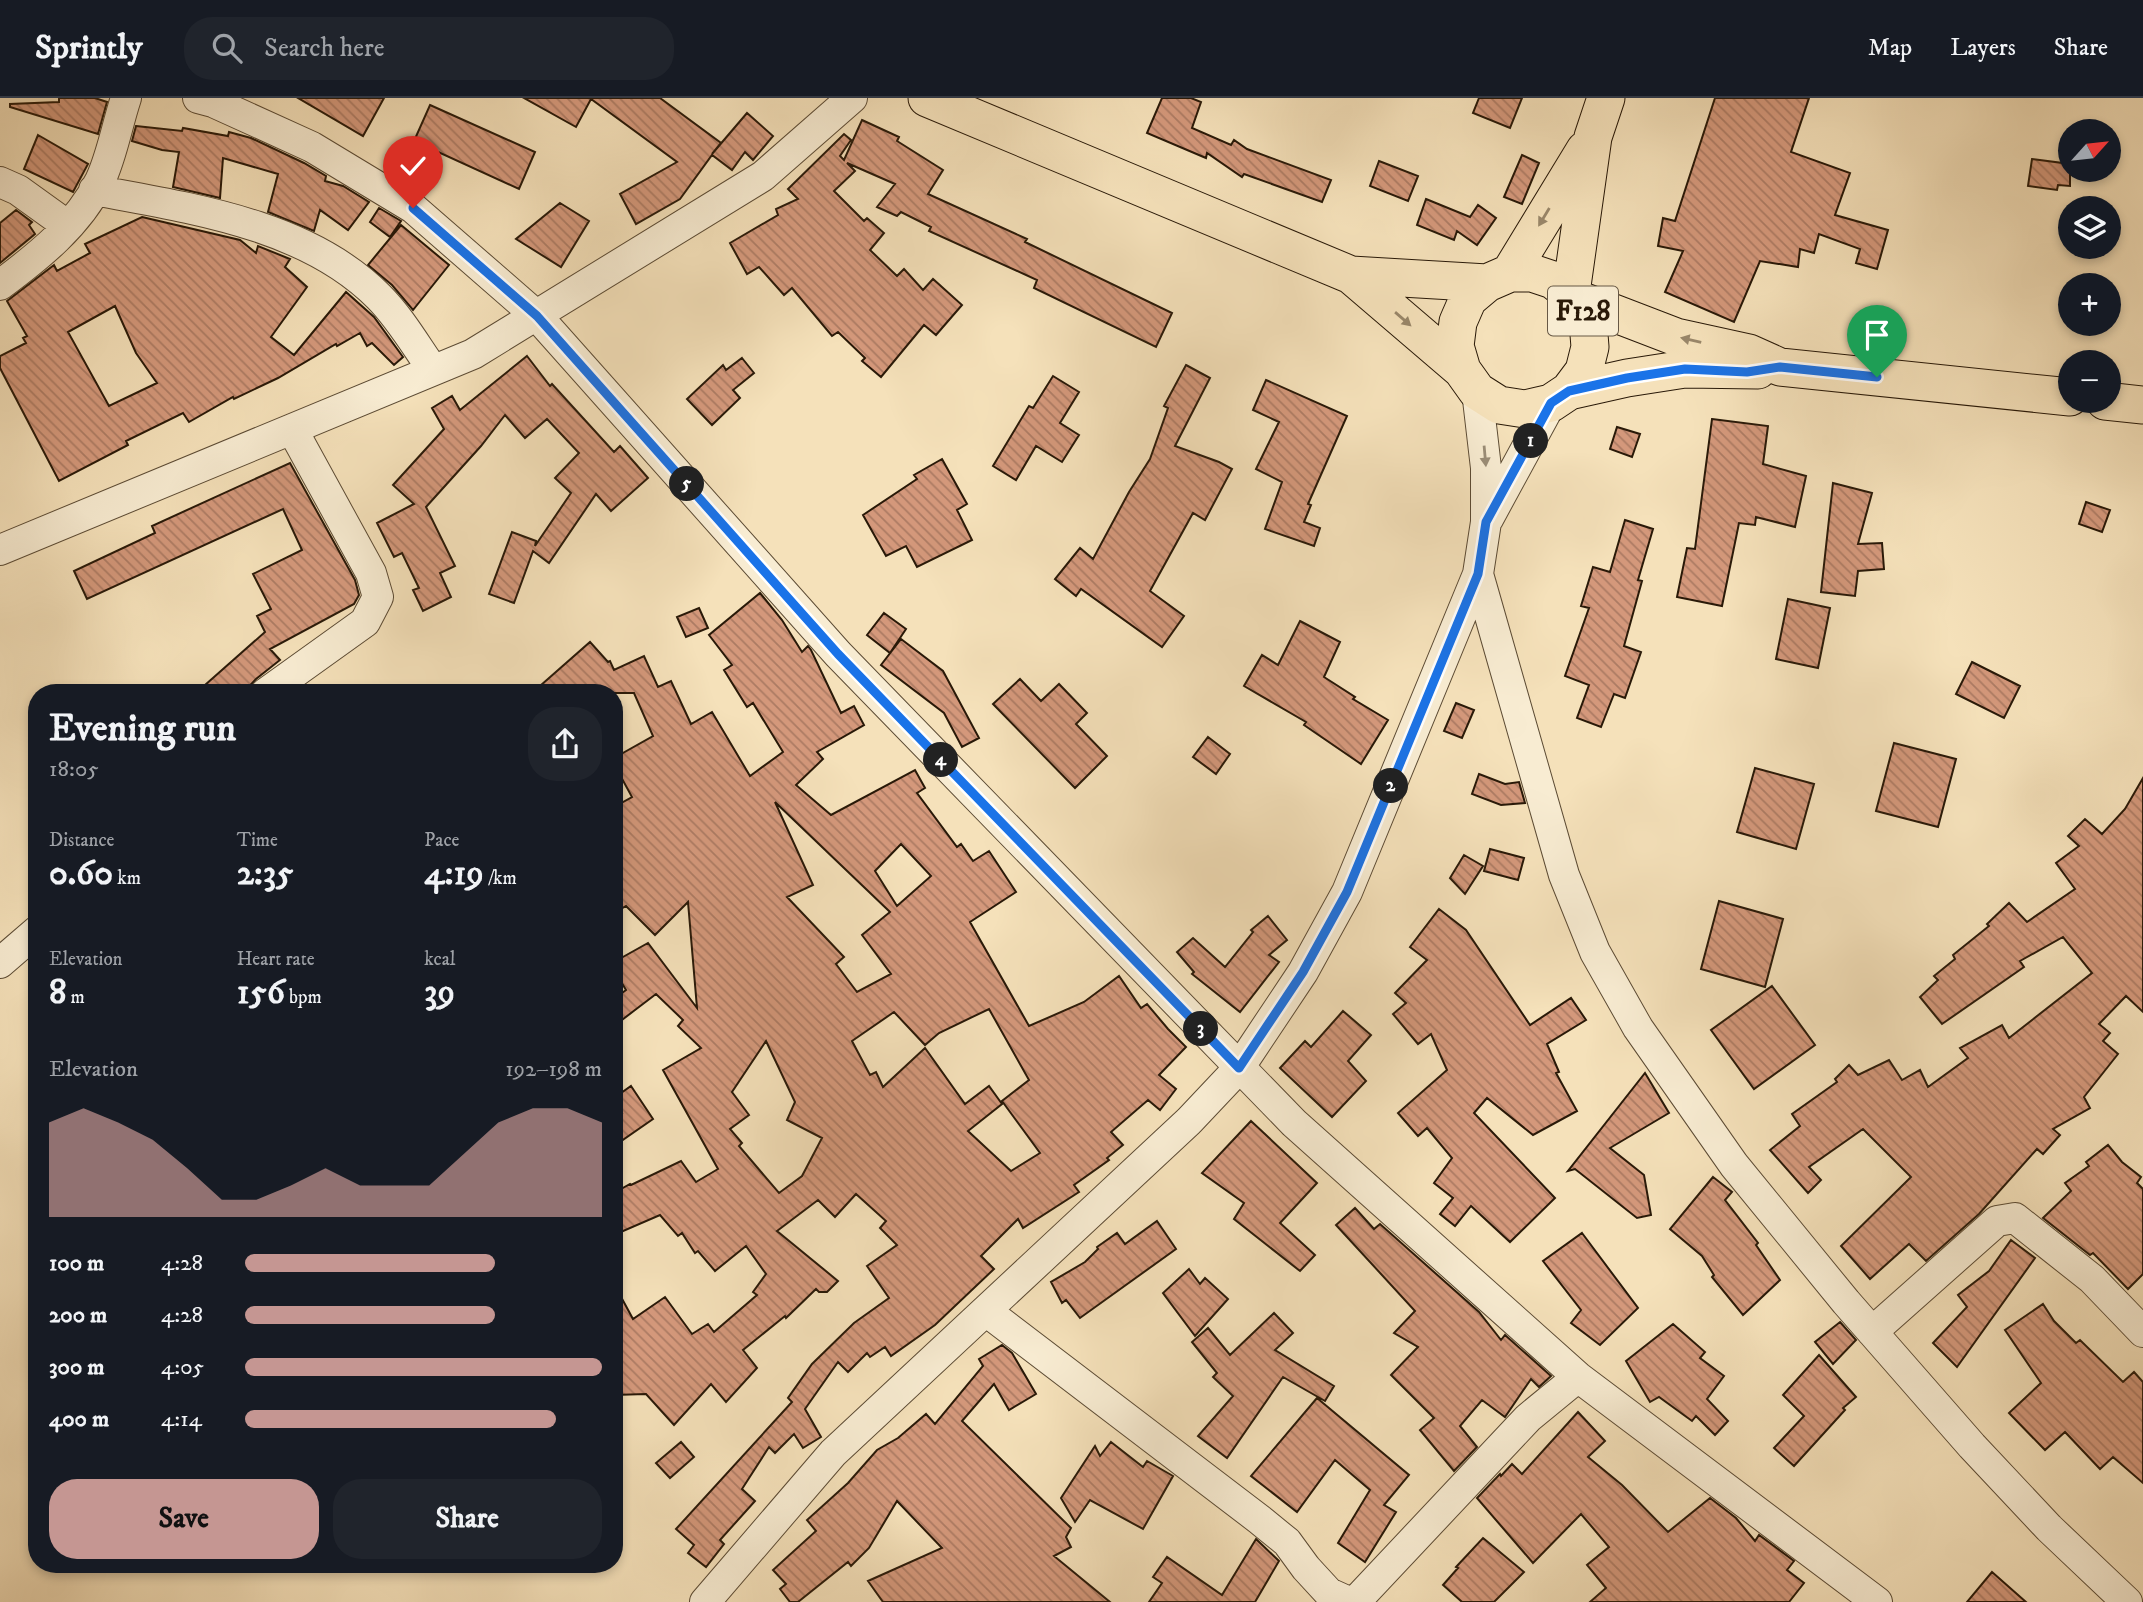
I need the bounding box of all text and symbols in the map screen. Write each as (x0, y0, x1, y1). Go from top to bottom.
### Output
search box (184, 17, 674, 80)
text: Sprintly (35, 28, 142, 69)
icon: search (208, 29, 246, 67)
text: Search here (264, 32, 385, 65)
text: Map (1868, 33, 1912, 63)
text: Layers (1950, 33, 2016, 63)
text: Share (2054, 33, 2108, 63)
north arrow (2058, 119, 2121, 182)
map controls (2058, 119, 2121, 413)
pin (383, 136, 443, 208)
icon: check (394, 147, 432, 185)
button: layers (2058, 196, 2121, 259)
one-way arrow (1538, 207, 1551, 226)
button: + (2058, 273, 2121, 336)
road number: F128 (1548, 286, 1618, 336)
pin (1847, 305, 1907, 377)
one-way arrow (1394, 311, 1411, 326)
icon: arrive (1858, 316, 1896, 354)
one-way arrow (1680, 334, 1702, 345)
button: − (2058, 350, 2121, 413)
pin: 1 (1514, 424, 1548, 458)
text: 1 (1527, 429, 1534, 452)
one-way arrow (1480, 445, 1491, 467)
pin: 5 (670, 466, 704, 502)
text: 5 (682, 472, 691, 495)
text: Evening run (49, 705, 236, 753)
button: share (528, 707, 602, 781)
pin: 4 (923, 742, 958, 778)
text: 4 (935, 748, 946, 771)
text: 18:05 (49, 755, 99, 784)
pin: 2 (1374, 768, 1408, 804)
text: 2 (1386, 774, 1395, 797)
text: Distance (49, 829, 114, 852)
text: Time (237, 829, 278, 852)
text: Pace (424, 829, 459, 852)
text: 0.60 (49, 852, 113, 896)
text: 2:35 (237, 852, 293, 896)
text: 4:19 (424, 852, 484, 896)
text: km (113, 867, 141, 890)
text: /km (484, 867, 517, 890)
text: Elevation (49, 948, 123, 971)
text: Heart rate (237, 948, 315, 971)
text: kcal (424, 948, 456, 971)
text: 8 (49, 971, 67, 1015)
text: 156 (237, 971, 285, 1015)
text: 39 (424, 971, 455, 1015)
text: m (67, 986, 85, 1009)
text: bpm (285, 986, 322, 1009)
pin: 3 (1184, 1012, 1218, 1046)
text: 3 (1197, 1017, 1204, 1040)
text: Elevation (49, 1055, 138, 1084)
text: 192–198 m (505, 1055, 602, 1084)
text: 100 m (49, 1249, 104, 1278)
text: 4:28 (161, 1249, 203, 1278)
text: 200 m (49, 1301, 107, 1330)
text: 4:28 (161, 1301, 203, 1330)
text: 300 m (49, 1353, 105, 1382)
text: 4:05 (161, 1353, 204, 1382)
text: 400 m (49, 1405, 109, 1434)
text: 4:14 (161, 1405, 202, 1434)
button: Save (49, 1479, 319, 1559)
button: Share (333, 1479, 602, 1559)

